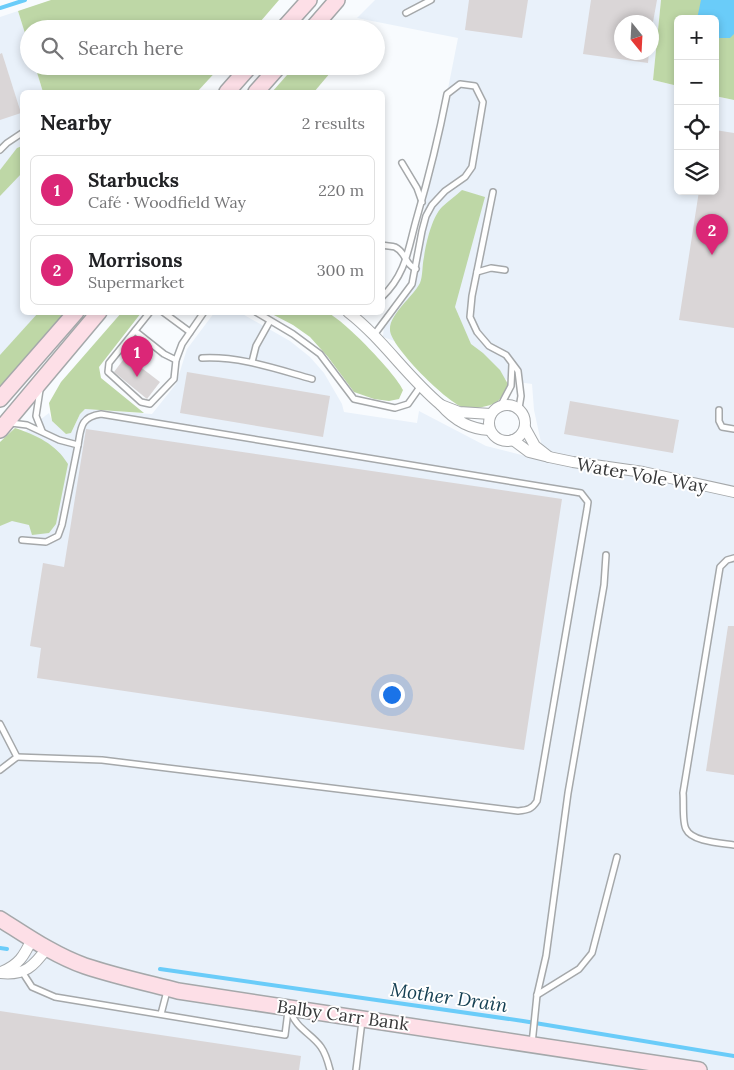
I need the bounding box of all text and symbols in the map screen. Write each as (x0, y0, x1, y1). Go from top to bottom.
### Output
north arrow (614, 15, 659, 60)
map controls (674, 15, 719, 195)
button: + (674, 15, 719, 60)
search box (20, 20, 385, 75)
icon: search (38, 34, 66, 62)
text: Search here (78, 36, 184, 60)
button: − (674, 60, 719, 105)
button: locate (674, 105, 719, 150)
text: Nearby (40, 109, 111, 136)
text: 2 results (302, 113, 365, 133)
button: layers (674, 150, 719, 195)
text: Starbucks (88, 168, 179, 192)
text: 1 (54, 180, 60, 200)
text: 220 m (318, 180, 364, 200)
text: Café · Woodfield Way (88, 192, 246, 212)
pin: 2 (696, 214, 728, 255)
text: Morrisons (88, 248, 183, 272)
text: 2 (53, 260, 61, 280)
text: 300 m (317, 260, 364, 280)
text: Supermarket (88, 272, 184, 292)
pin: 1 (121, 336, 153, 377)
street label: Water Vole Way (575, 452, 710, 498)
your location (379, 682, 405, 708)
water label: Mother Drain (389, 977, 509, 1017)
street label: Balby Carr Bank (275, 994, 411, 1036)

